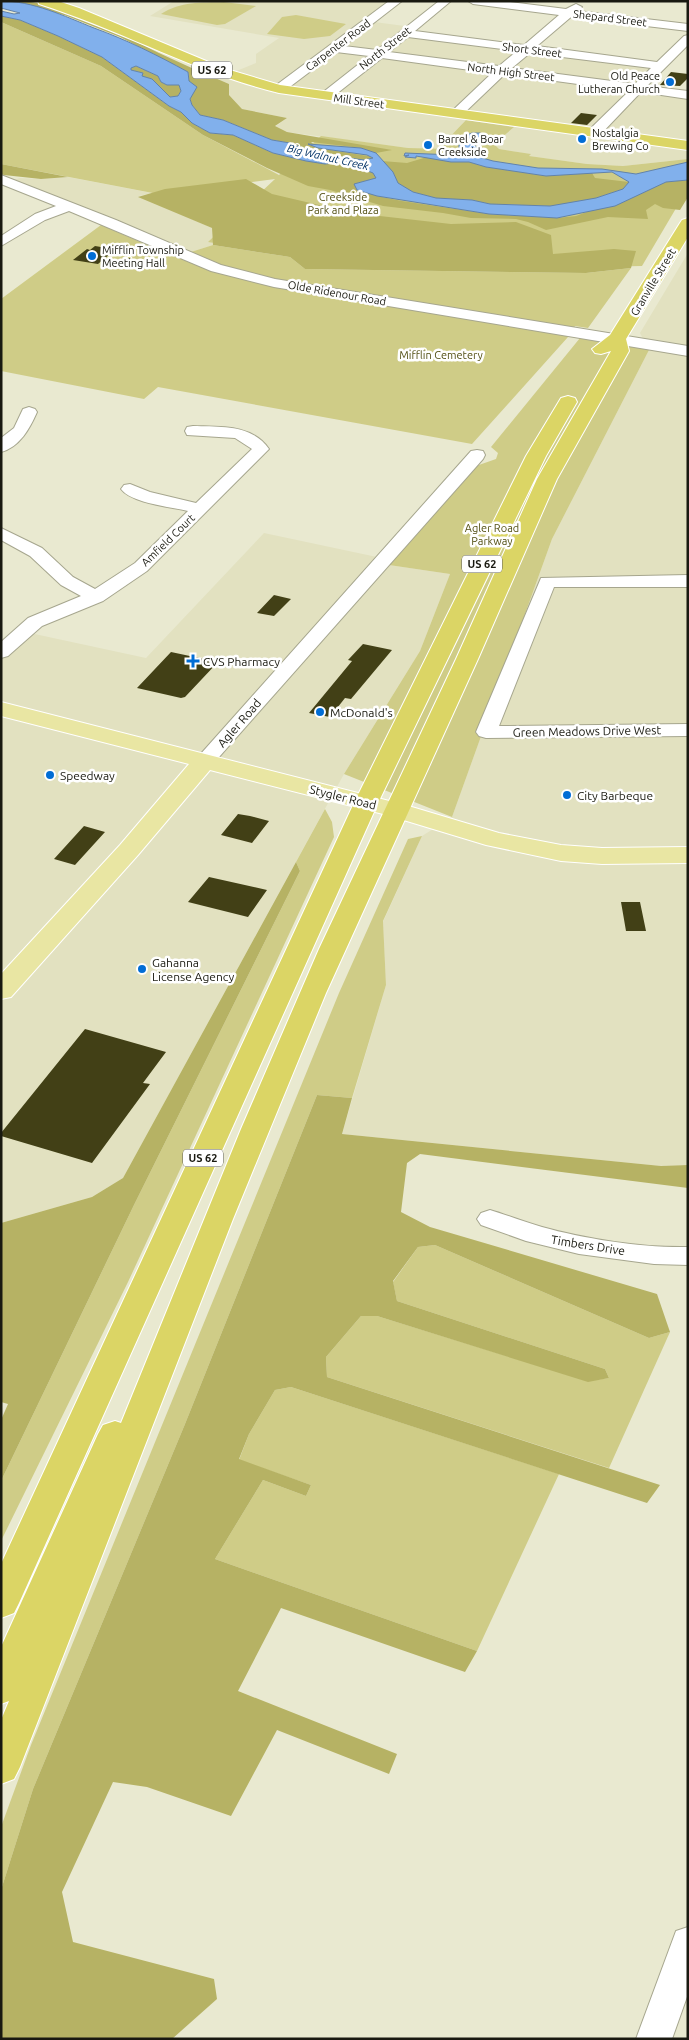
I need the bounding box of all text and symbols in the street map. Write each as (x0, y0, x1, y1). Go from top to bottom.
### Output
street label: Shepard Street (573, 8, 648, 29)
street label: Carpenter Road (303, 17, 373, 73)
street label: North Street (357, 24, 414, 72)
street label: Short Street (501, 40, 563, 60)
street label: North High Street (467, 61, 556, 83)
road number: US 62 (192, 62, 232, 78)
place label: Old Peace Lutheran Church (578, 70, 660, 95)
marker: Old Peace Lutheran Church (664, 76, 676, 88)
street label: Mill Street (333, 91, 386, 111)
place label: Nostalgia Brewing Co (592, 127, 649, 152)
place label: Barrel & Boar Creekside (438, 133, 504, 158)
marker: Nostalgia Brewing Co (576, 133, 588, 145)
marker: Barrel & Boar Creekside (422, 139, 434, 151)
water label: Big Walnut Creek (286, 142, 370, 172)
park label: Creekside Park and Plaza (307, 191, 379, 216)
place label: Mifflin Township Meeting Hall (102, 244, 184, 269)
street label: Granville Street (628, 246, 678, 318)
marker: Mifflin Township Meeting Hall (86, 250, 98, 262)
street label: Olde Ridenour Road (287, 278, 387, 308)
park label: Mifflin Cemetery (399, 349, 483, 361)
street label: Amfield Court (139, 511, 198, 568)
park label: Agler Road Parkway (465, 522, 519, 547)
road number: US 62 (462, 556, 502, 572)
marker: CVS Pharmacy (187, 655, 199, 667)
place label: CVS Pharmacy (203, 655, 280, 668)
street label: Agler Road (215, 696, 263, 750)
marker: McDonald's (314, 706, 326, 718)
place label: McDonald's (330, 706, 393, 719)
street label: Green Meadows Drive West (513, 723, 662, 739)
marker: Speedway (44, 769, 56, 781)
place label: Speedway (60, 769, 115, 782)
street label: Stygler Road (308, 782, 378, 812)
marker: City Barbeque (561, 789, 573, 801)
place label: City Barbeque (577, 789, 653, 802)
place label: Gahanna License Agency (152, 956, 235, 983)
marker: Gahanna License Agency (136, 963, 148, 975)
road number: US 62 (183, 1150, 223, 1166)
street label: Timbers Drive (550, 1233, 626, 1257)

